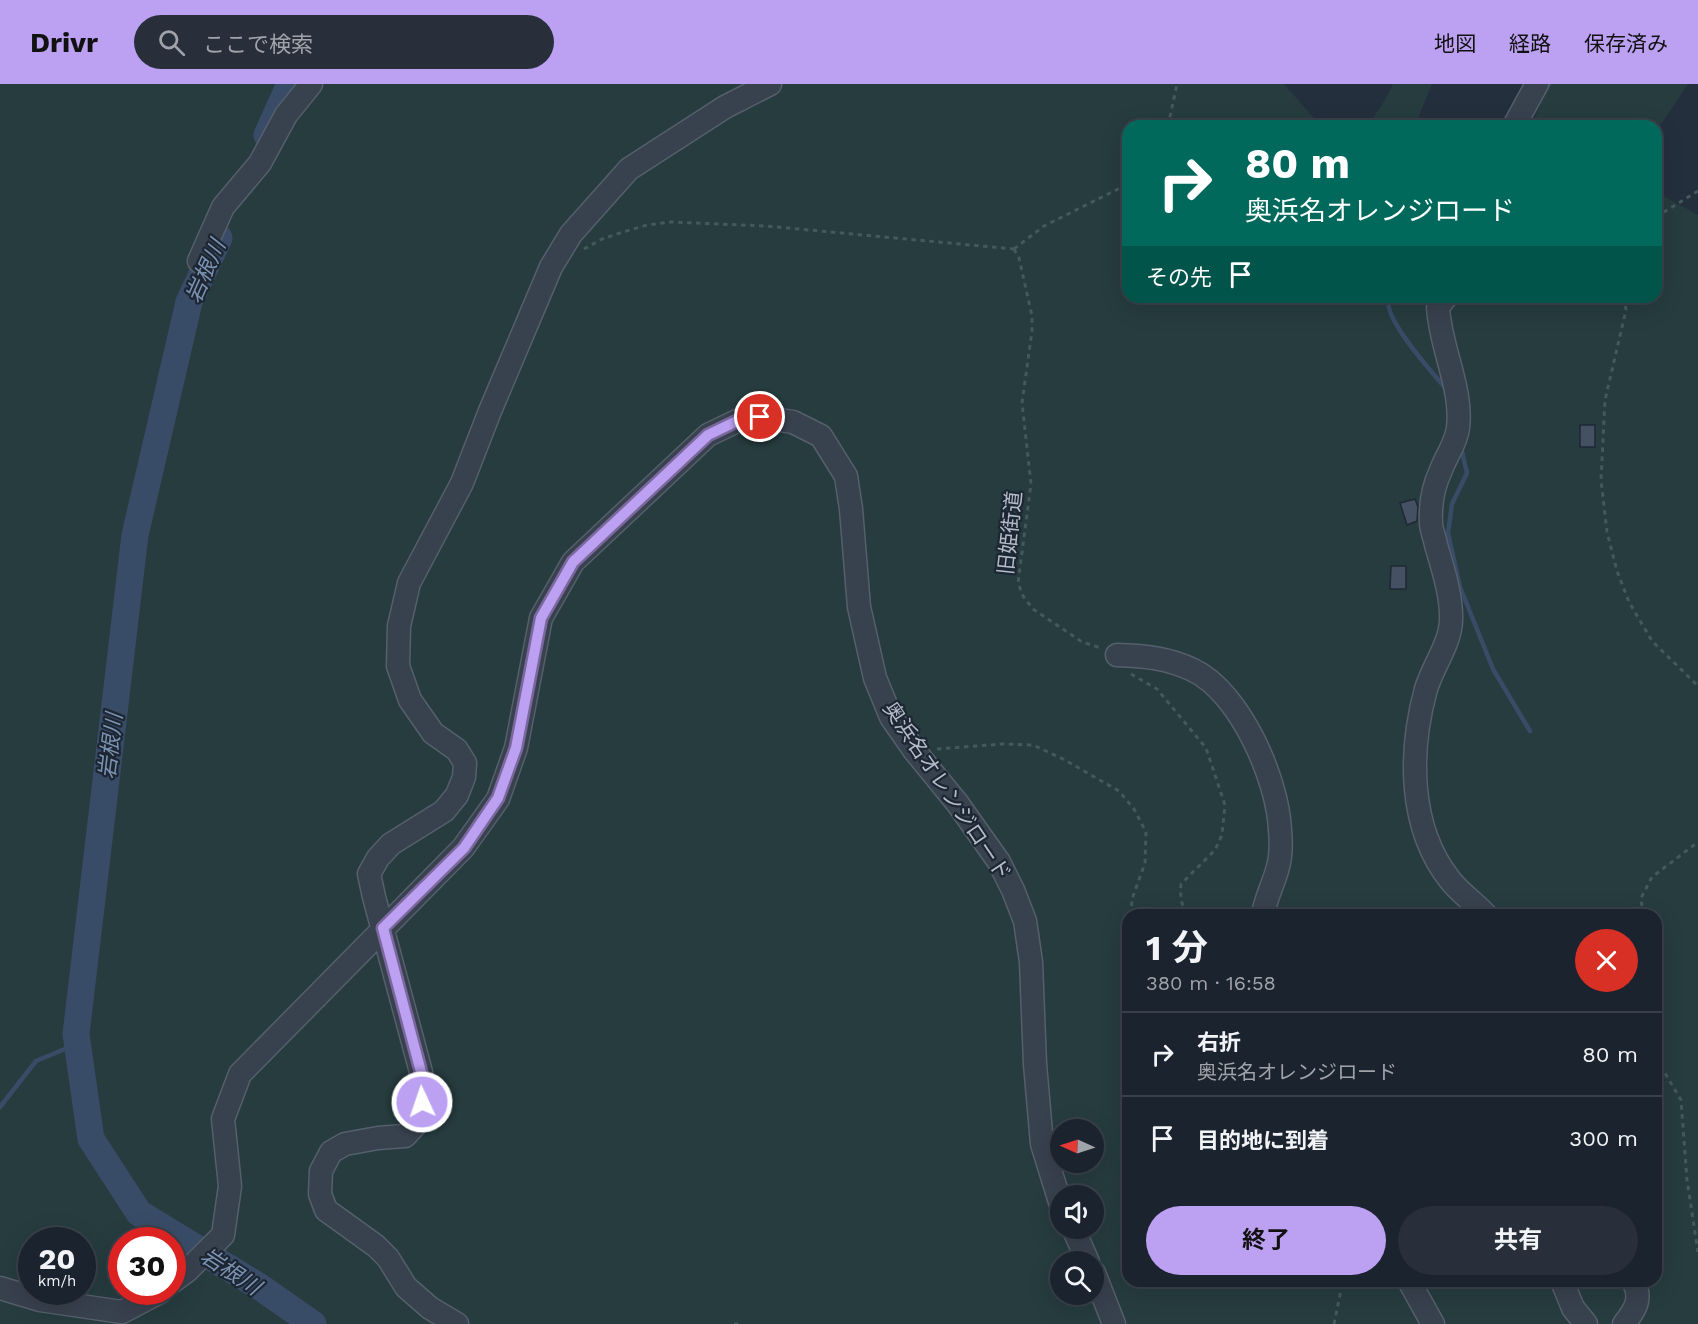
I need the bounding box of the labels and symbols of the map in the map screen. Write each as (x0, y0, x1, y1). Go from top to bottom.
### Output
water label: 岩根川 (181, 234, 231, 306)
pin (734, 391, 785, 442)
street label: 旧姫街道 (993, 490, 1026, 576)
street label: 奥浜名オレンジロード (878, 697, 1016, 885)
water label: 岩根川 (94, 710, 127, 780)
position arrow (390, 1070, 454, 1134)
north arrow (1050, 1119, 1104, 1173)
speed limit sign: 30 (108, 1227, 186, 1305)
water label: 岩根川 (196, 1243, 267, 1301)

